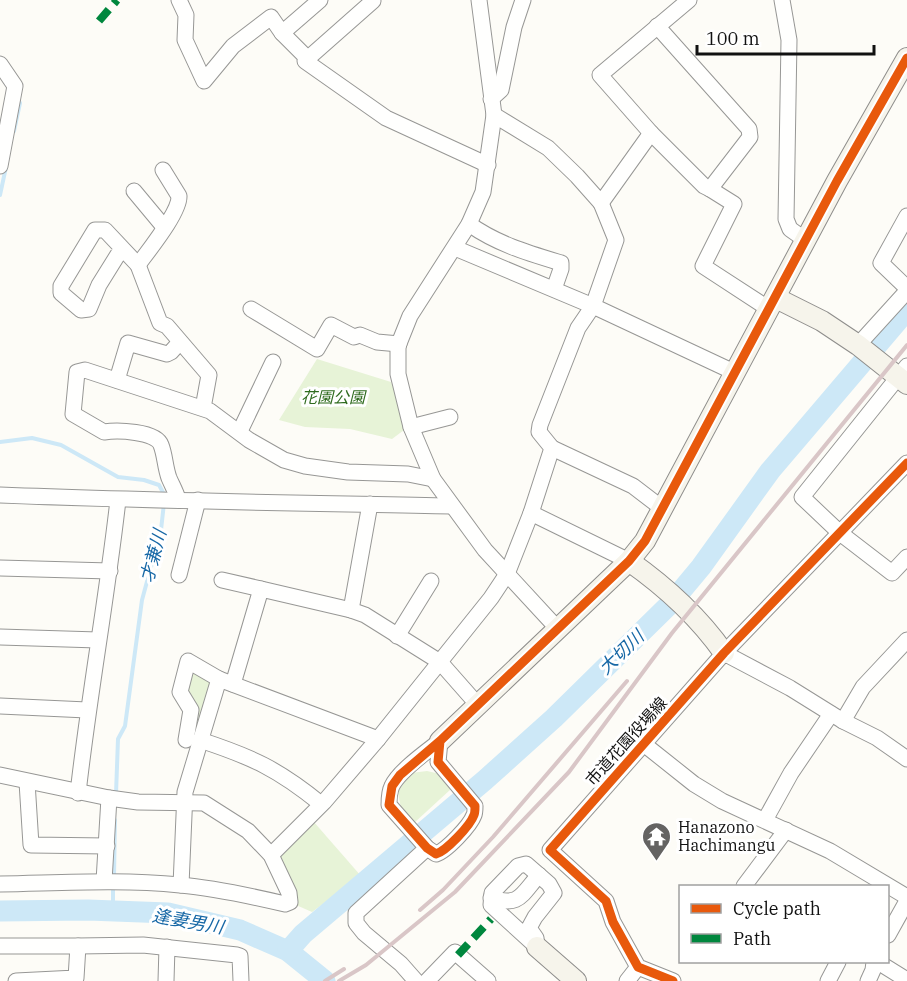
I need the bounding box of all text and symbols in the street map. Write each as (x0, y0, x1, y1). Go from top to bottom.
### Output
scale bar (697, 18, 874, 56)
text: 100 m (706, 27, 760, 50)
park label: 花園公園 (301, 387, 367, 407)
water label: 才兼川 (135, 525, 172, 585)
water label: 大切川 (594, 624, 650, 679)
street label: 市道花園役場線 (581, 693, 671, 789)
place label: Hanazono Hachimangu (678, 817, 776, 855)
temple icon: Hanazono Hachimangu (641, 820, 673, 862)
legend (679, 885, 889, 963)
text: Cycle path (733, 897, 821, 920)
water label: 逢妻男川 (151, 903, 227, 939)
text: Path (733, 927, 771, 950)

